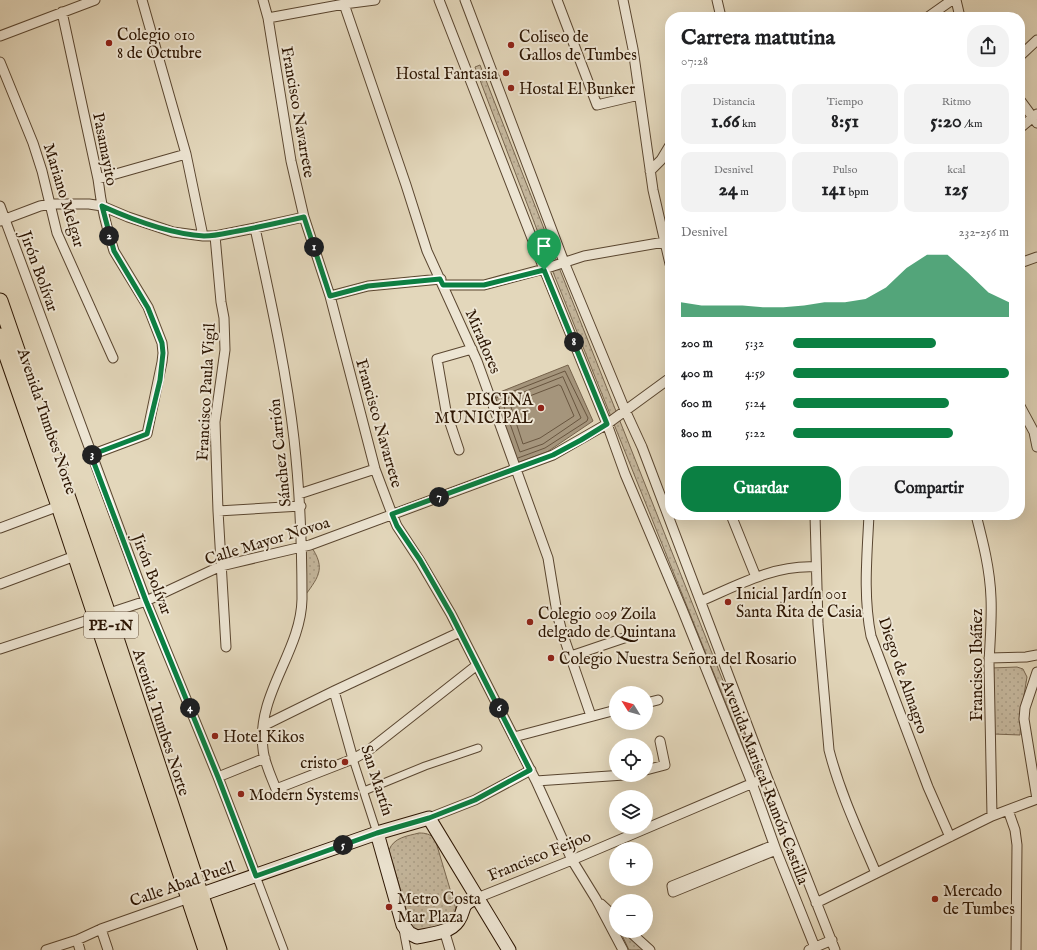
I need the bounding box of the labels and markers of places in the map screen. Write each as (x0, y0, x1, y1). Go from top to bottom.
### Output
place label: Colegio 010 8 de Octubre (117, 26, 202, 64)
place label: Coliseo de Gallos de Tumbes (519, 28, 637, 66)
marker: Colegio 010 8 de Octubre (104, 38, 114, 48)
marker: Coliseo de Gallos de Tumbes (506, 40, 516, 50)
place label: Hostal Fantasia (395, 65, 498, 85)
marker: Hostal Fantasia (501, 68, 511, 78)
place label: Hostal El Bunker (519, 80, 635, 100)
marker: Hostal El Bunker (506, 83, 516, 93)
pin: 2 (99, 226, 119, 246)
pin (527, 229, 561, 270)
pin: 1 (304, 237, 324, 257)
pin: 8 (564, 332, 584, 352)
place label: PISCINA MUNICIPAL (435, 391, 534, 429)
marker: PISCINA MUNICIPAL (536, 403, 546, 413)
pin: 3 (82, 445, 102, 465)
pin: 7 (429, 487, 449, 507)
place label: Inicial Jardín 001 Santa Rita de Casia (736, 585, 862, 623)
marker: Inicial Jardín 001 Santa Rita de Casia (723, 597, 733, 607)
place label: Colegio 009 Zoila delgado de Quintana (538, 605, 676, 643)
marker: Colegio 009 Zoila delgado de Quintana (525, 617, 535, 627)
place label: Colegio Nuestra Señora del Rosario (559, 650, 797, 670)
marker: Colegio Nuestra Señora del Rosario (546, 653, 556, 663)
pin: 4 (180, 698, 200, 718)
pin: 6 (489, 698, 509, 718)
place label: Hotel Kikos (223, 728, 305, 748)
marker: Hotel Kikos (210, 731, 220, 741)
place label: cristo (300, 754, 337, 774)
marker: cristo (340, 757, 350, 767)
place label: Modern Systems (249, 786, 359, 806)
marker: Modern Systems (236, 789, 246, 799)
pin: 5 (333, 835, 353, 855)
place label: Mercado de Tumbes (943, 882, 1015, 920)
place label: Metro Costa Mar Plaza (397, 890, 481, 928)
marker: Mercado de Tumbes (930, 894, 940, 904)
marker: Metro Costa Mar Plaza (384, 902, 394, 912)

